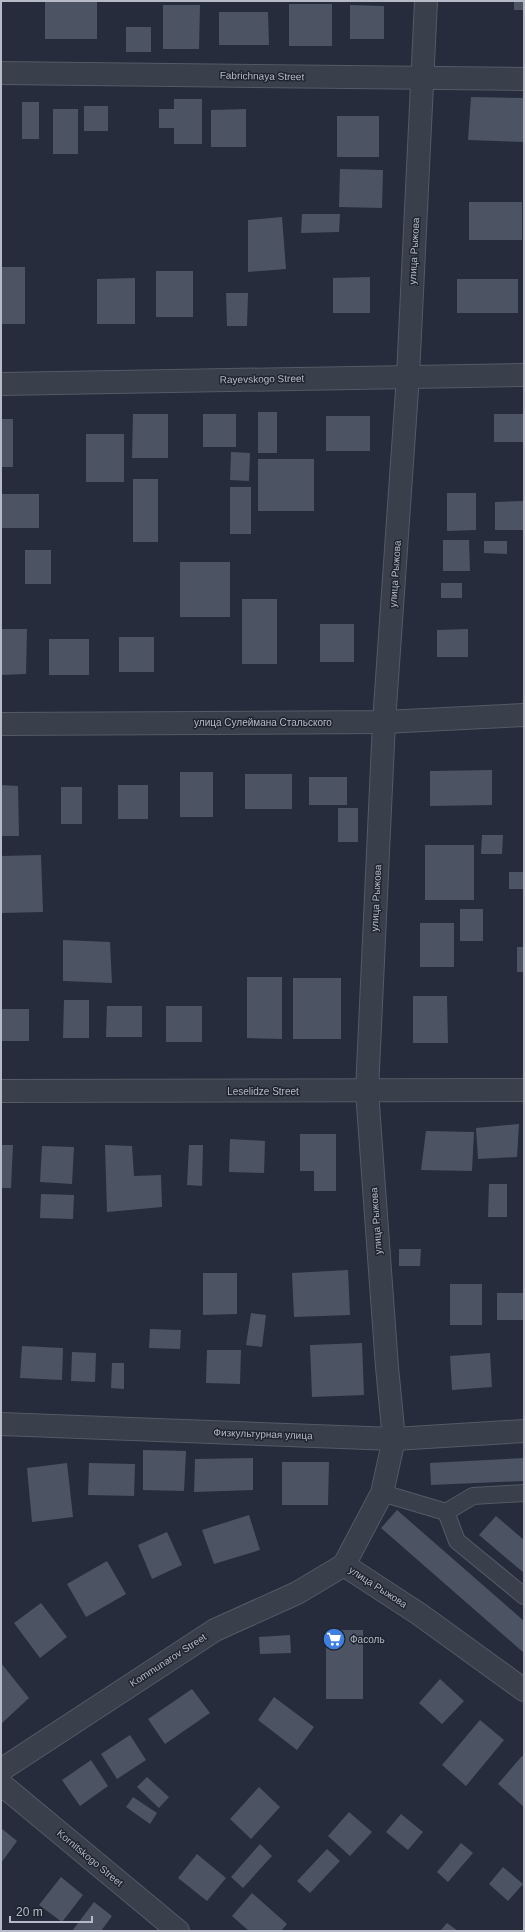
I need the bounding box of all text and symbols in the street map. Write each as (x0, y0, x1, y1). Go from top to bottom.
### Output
street label: Fabrichnaya Street (220, 70, 305, 82)
street label: улица Рыжова (407, 217, 421, 285)
street label: Rayevskogo Street (220, 373, 305, 385)
street label: улица Рыжова (387, 540, 403, 608)
street label: улица Сулеймана Стальского (194, 717, 332, 728)
street label: улица Рыжова (369, 864, 383, 932)
street label: Leselidze Street (227, 1086, 299, 1097)
street label: улица Рыжова (368, 1187, 384, 1255)
street label: Физкультурная улица (213, 1427, 313, 1441)
street label: улица Рыжова (347, 1564, 410, 1610)
supermarket icon: Фасоль (321, 1626, 347, 1652)
street label: Kommunarov Street (128, 1631, 208, 1689)
place label: Фасоль (350, 1634, 385, 1645)
street label: Kornitskogo Street (55, 1827, 125, 1889)
scale bar (10, 1898, 92, 1924)
text: 20 m (16, 1905, 43, 1919)

